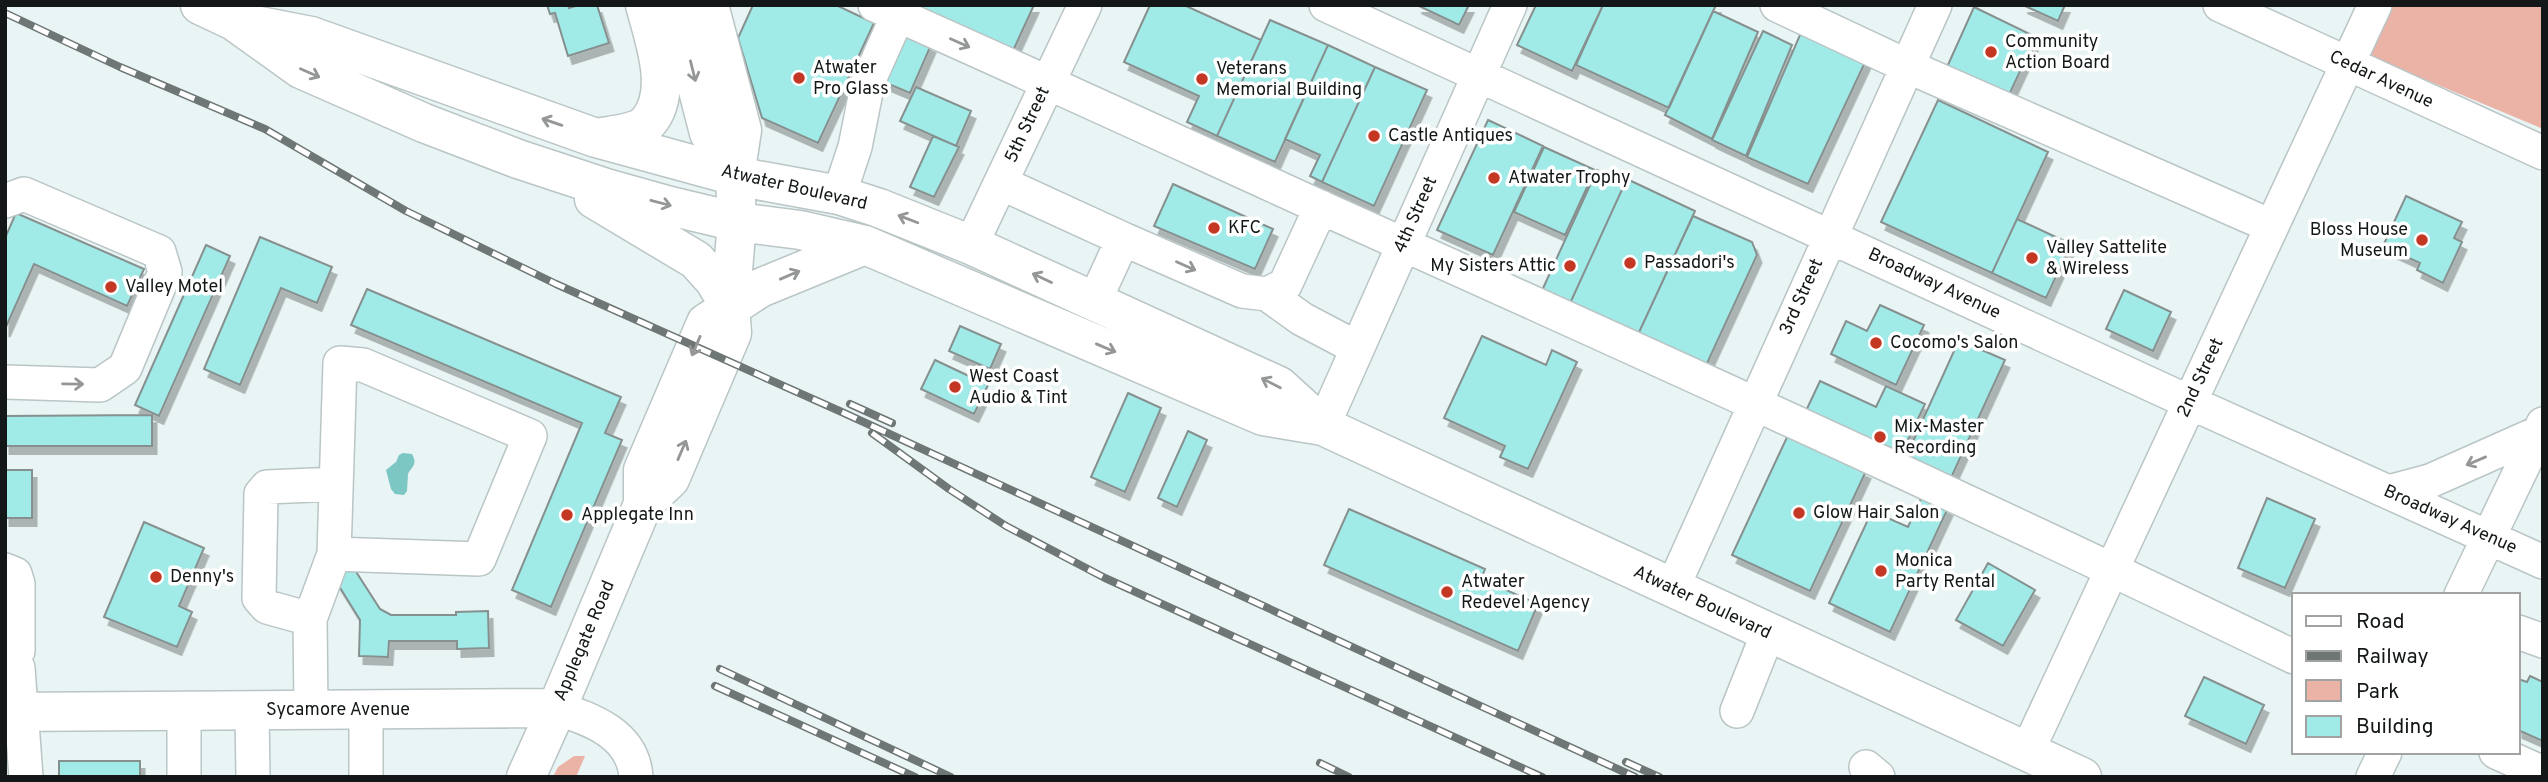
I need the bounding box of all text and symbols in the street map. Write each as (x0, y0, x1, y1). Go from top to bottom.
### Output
place label: Community Action Board (2005, 31, 2110, 75)
one-way arrow (949, 37, 970, 50)
marker: Community Action Board (1983, 44, 1999, 60)
street label: Cedar Avenue (2325, 46, 2437, 114)
place label: Atwater Pro Glass (813, 57, 889, 101)
place label: Veterans Memorial Building (1216, 58, 1362, 102)
one-way arrow (687, 59, 701, 82)
one-way arrow (299, 67, 320, 80)
marker: Atwater Pro Glass (791, 70, 807, 86)
marker: Veterans Memorial Building (1194, 71, 1210, 87)
street label: 5th Street (1000, 83, 1056, 167)
one-way arrow (542, 115, 564, 127)
place label: Castle Antiques (1388, 125, 1513, 148)
marker: Castle Antiques (1366, 128, 1382, 144)
street label: Atwater Boulevard (719, 160, 869, 216)
place label: Atwater Trophy (1508, 167, 1631, 190)
marker: Atwater Trophy (1486, 170, 1502, 186)
street label: 4th Street (1389, 173, 1443, 257)
one-way arrow (650, 198, 672, 211)
one-way arrow (898, 211, 920, 224)
place label: KFC (1228, 217, 1261, 240)
place label: Bloss House Museum (2310, 219, 2408, 263)
marker: KFC (1206, 220, 1222, 236)
marker: Bloss House Museum (2414, 232, 2430, 248)
place label: Valley Sattelite & Wireless (2046, 237, 2167, 281)
street label: Broadway Avenue (1864, 243, 2004, 325)
marker: Valley Sattelite & Wireless (2024, 250, 2040, 266)
place label: Passadori's (1644, 252, 1735, 275)
place label: My Sisters Attic (1430, 255, 1556, 278)
marker: Passadori's (1622, 255, 1638, 271)
street label: 3rd Street (1775, 255, 1829, 339)
marker: My Sisters Attic (1562, 258, 1578, 274)
one-way arrow (1174, 260, 1196, 273)
one-way arrow (779, 268, 800, 281)
one-way arrow (1032, 270, 1053, 284)
place label: Valley Motel (125, 276, 223, 299)
marker: Valley Motel (103, 279, 119, 295)
place label: Cocomo's Salon (1890, 332, 2018, 355)
street label: 2nd Street (2173, 334, 2229, 422)
one-way arrow (689, 335, 702, 356)
marker: Cocomo's Salon (1868, 335, 1884, 351)
one-way arrow (1095, 342, 1117, 355)
place label: West Coast Audio & Tint (969, 366, 1068, 410)
one-way arrow (1261, 375, 1282, 389)
one-way arrow (62, 377, 85, 391)
marker: West Coast Audio & Tint (947, 379, 963, 395)
place label: Mix-Master Recording (1894, 416, 1984, 460)
marker: Mix-Master Recording (1872, 429, 1888, 445)
one-way arrow (676, 439, 689, 461)
one-way arrow (2466, 456, 2488, 469)
street label: Broadway Avenue (2380, 480, 2520, 560)
place label: Glow Hair Salon (1813, 502, 1939, 525)
place label: Applegate Inn (581, 504, 694, 527)
marker: Glow Hair Salon (1791, 505, 1807, 521)
marker: Applegate Inn (559, 507, 575, 523)
place label: Monica Party Rental (1895, 550, 1995, 594)
street label: Atwater Boulevard (1629, 561, 1775, 645)
marker: Monica Party Rental (1873, 563, 1889, 579)
place label: Denny's (170, 566, 234, 589)
marker: Denny's (148, 569, 164, 585)
place label: Atwater Redevel Agency (1461, 571, 1590, 615)
street label: Applegate Road (549, 577, 621, 705)
marker: Atwater Redevel Agency (1439, 584, 1455, 600)
legend (2292, 593, 2520, 754)
text: Road (2356, 609, 2405, 636)
text: Railway (2356, 644, 2429, 671)
text: Park (2356, 679, 2399, 706)
street label: Sycamore Avenue (266, 699, 410, 722)
text: Building (2356, 714, 2434, 741)

